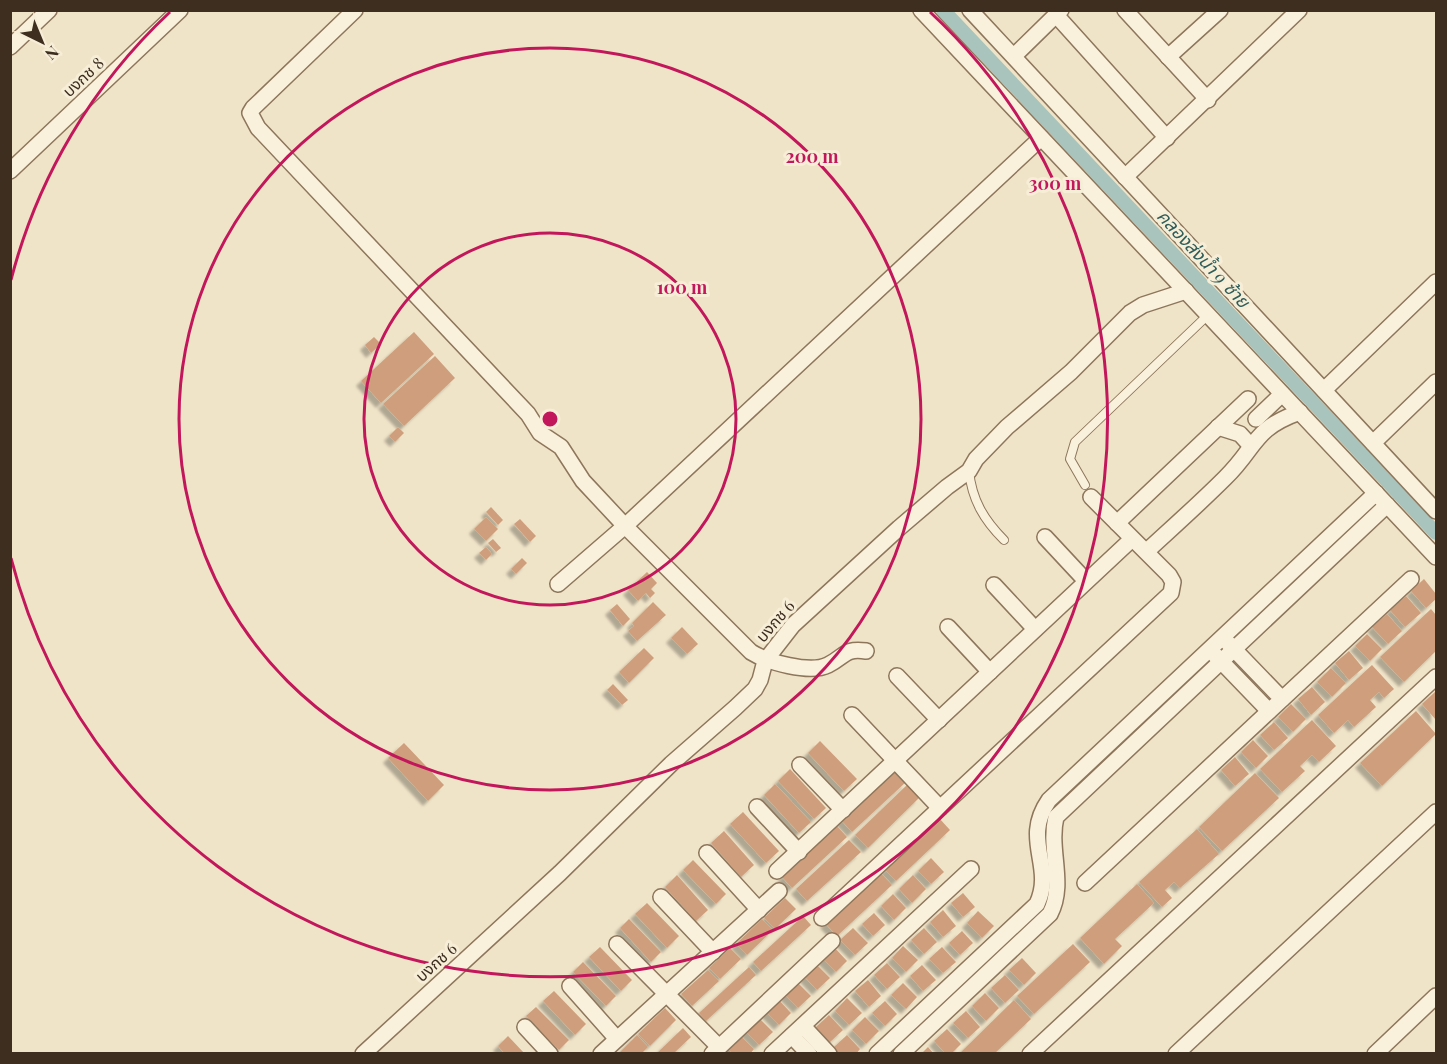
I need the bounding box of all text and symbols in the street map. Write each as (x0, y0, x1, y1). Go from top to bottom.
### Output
north arrow (12, 12, 72, 72)
text: N (41, 42, 64, 65)
street label: บงกช 8 (58, 52, 108, 101)
text: 200 m (785, 144, 839, 168)
text: 300 m (1029, 171, 1082, 195)
water label: คลองส่งน้ำ 9 ซ้าย (1152, 204, 1256, 314)
text: 100 m (657, 275, 708, 299)
centre of rings (540, 409, 560, 429)
street label: บงกช 6 (751, 595, 799, 646)
street label: บงกช 6 (410, 937, 461, 986)

